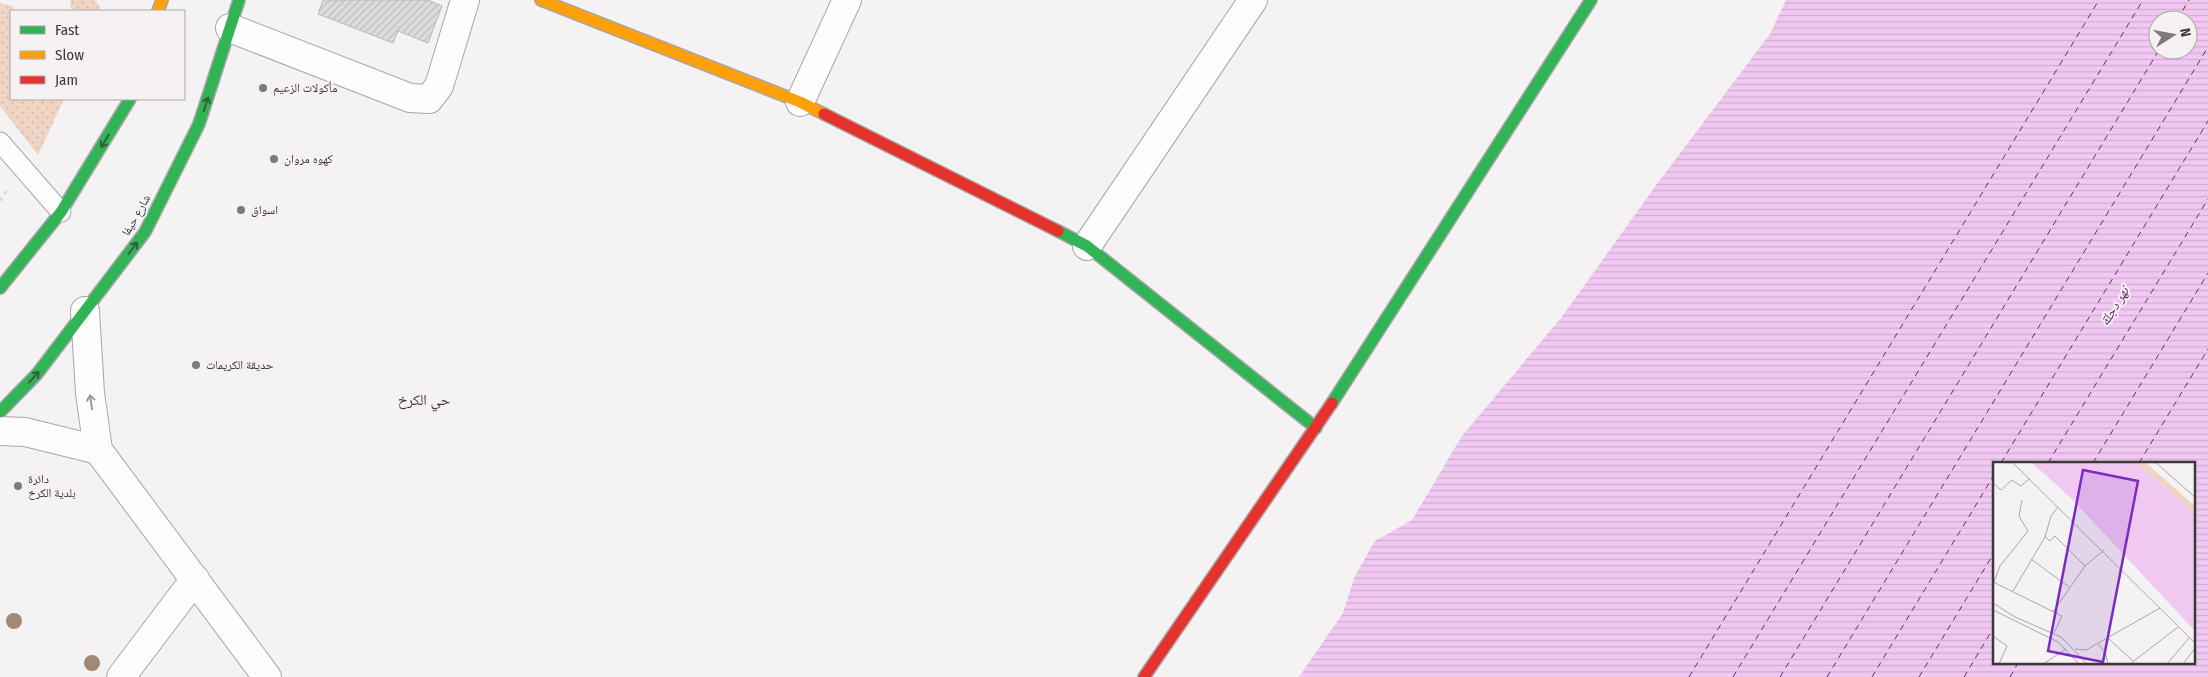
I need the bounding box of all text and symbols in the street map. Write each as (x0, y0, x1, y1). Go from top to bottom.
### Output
legend (10, 10, 185, 100)
north arrow (2148, 10, 2198, 60)
text: Fast (55, 21, 79, 39)
text: N (2176, 27, 2194, 38)
text: Slow (55, 46, 84, 64)
text: Jam (55, 71, 78, 89)
place label: مأكولات الزعيم (273, 81, 337, 96)
marker: مأكولات الزعيم (257, 82, 269, 94)
one-way arrow (202, 96, 211, 112)
one-way arrow (99, 133, 109, 147)
place label: كهوه مروان (284, 152, 333, 166)
marker: كهوه مروان (268, 153, 280, 165)
street label: شارع حيفا (119, 192, 154, 239)
place label: اسواق (251, 203, 278, 217)
marker: اسواق (235, 204, 247, 216)
one-way arrow (127, 242, 138, 255)
water label: نهر دجلة (2096, 282, 2134, 329)
place label: حديقة الكريمات (206, 358, 274, 372)
marker: حديقة الكريمات (190, 359, 202, 371)
one-way arrow (28, 371, 40, 383)
district label: حي الكرخ (398, 391, 451, 412)
one-way arrow (86, 394, 96, 410)
inset map (1993, 462, 2196, 664)
place label: دائرة بلدية الكرخ (28, 472, 76, 500)
marker: دائرة بلدية الكرخ (12, 480, 24, 492)

